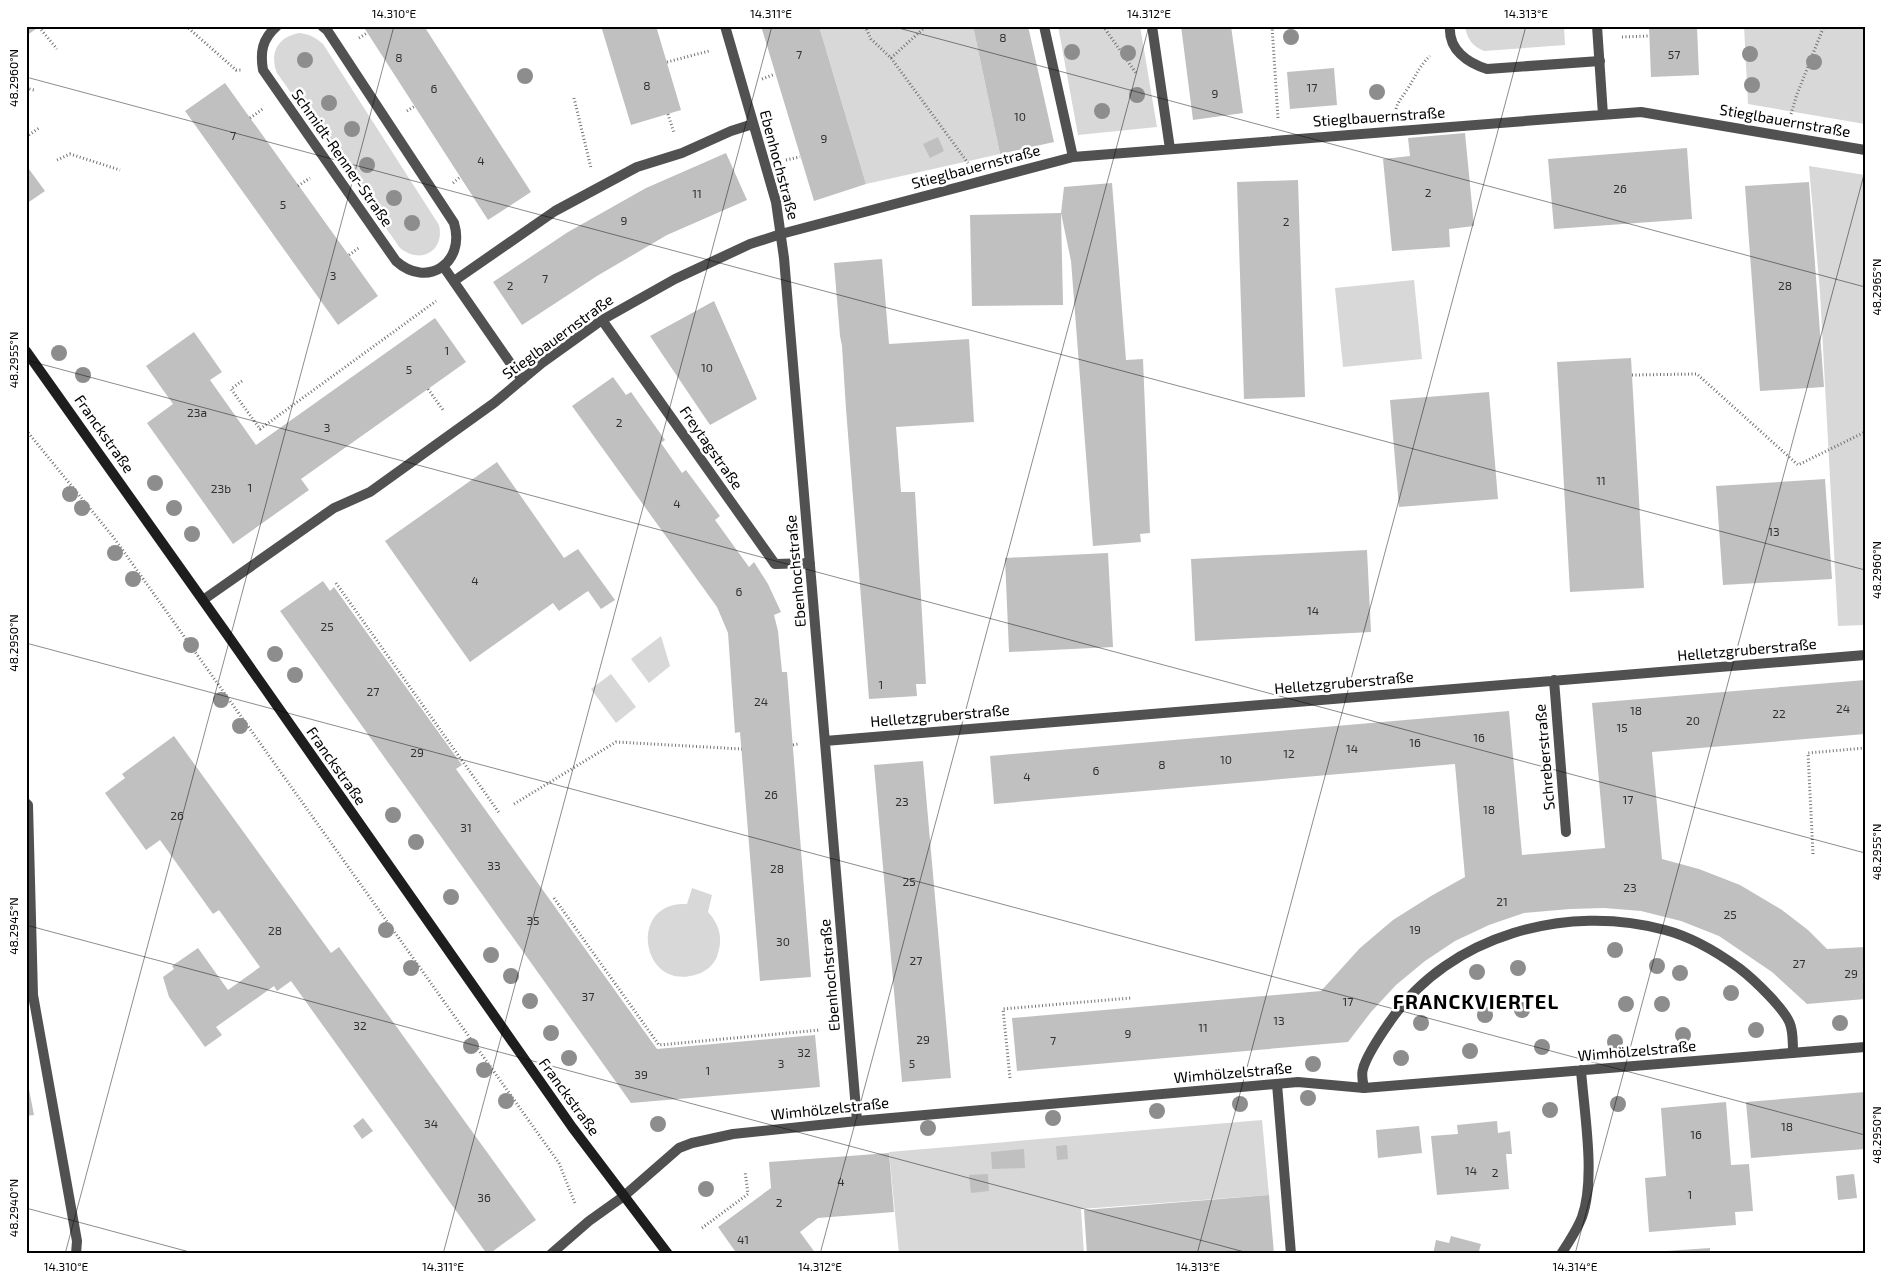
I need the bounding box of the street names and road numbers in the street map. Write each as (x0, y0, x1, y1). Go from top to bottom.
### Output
street label: Schmidt-Renner-Straße (289, 85, 397, 230)
street label: Stieglbauernstraße (1718, 100, 1852, 140)
street label: Stieglbauernstraße (1312, 102, 1446, 130)
street label: Ebenhochstraße (757, 108, 803, 222)
street label: Stieglbauernstraße (909, 140, 1042, 192)
street label: Stieglbauernstraße (499, 290, 616, 382)
street label: Franckstraße (71, 391, 138, 476)
street label: Freytagstraße (676, 402, 747, 493)
street label: Ebenhochstraße (781, 514, 809, 628)
street label: Helletzgruberstraße (1677, 634, 1817, 664)
street label: Helletzgruberstraße (1274, 667, 1414, 697)
street label: Helletzgruberstraße (870, 700, 1010, 730)
street label: Schreberstraße (1530, 703, 1558, 811)
street label: Franckstraße (303, 723, 370, 808)
street label: Ebenhochstraße (815, 918, 843, 1032)
street label: Wimhölzelstraße (1577, 1036, 1697, 1064)
street label: Franckstraße (536, 1054, 604, 1139)
street label: Wimhölzelstraße (1173, 1058, 1293, 1086)
street label: Wimhölzelstraße (770, 1093, 890, 1123)

